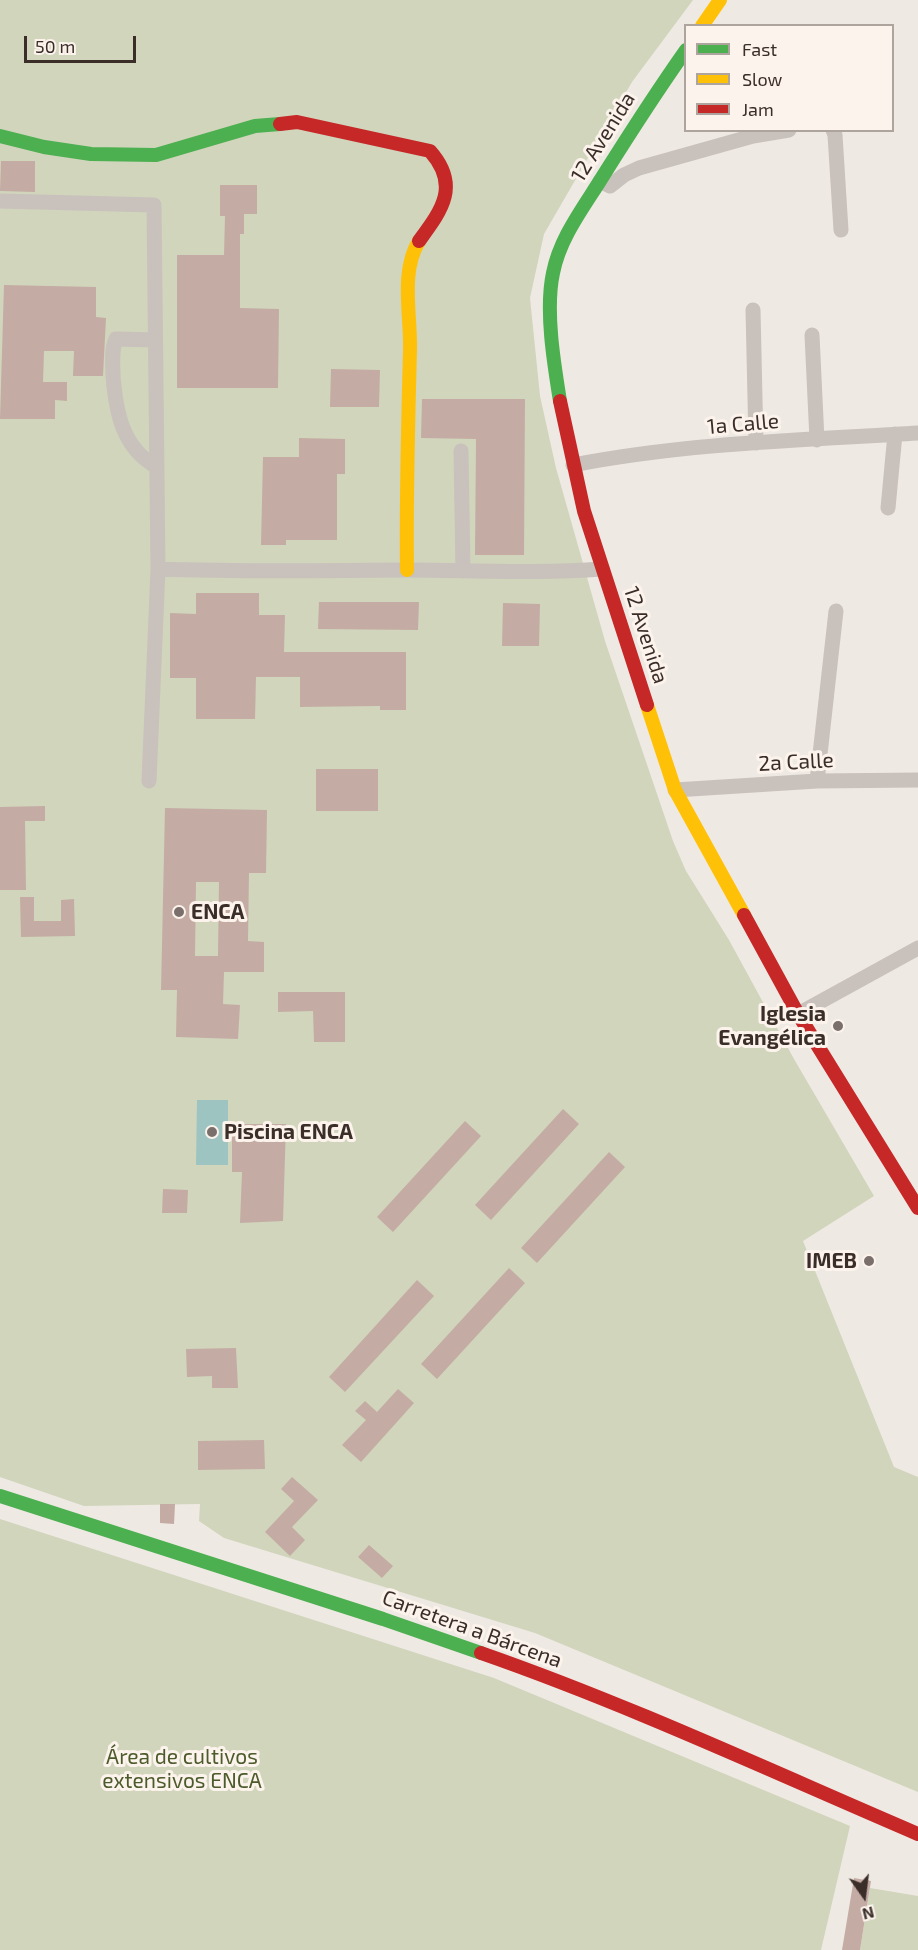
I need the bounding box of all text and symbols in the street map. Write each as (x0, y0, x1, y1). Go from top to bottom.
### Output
scale bar (27, 24, 140, 62)
legend (684, 24, 894, 132)
text: 50 m (35, 35, 75, 57)
text: Fast (742, 38, 777, 60)
text: Slow (742, 68, 782, 90)
street label: 12 Avenida (566, 88, 640, 186)
text: Jam (742, 98, 774, 120)
street label: 1a Calle (706, 408, 780, 440)
street label: 12 Avenida (618, 583, 674, 687)
street label: 2a Calle (758, 747, 834, 777)
place label: ENCA (191, 899, 244, 925)
marker: ENCA (172, 905, 186, 919)
place label: Iglesia Evangélica (718, 1001, 826, 1051)
marker: Iglesia Evangélica (831, 1019, 845, 1033)
place label: Piscina ENCA (224, 1119, 353, 1145)
marker: Piscina ENCA (205, 1125, 219, 1139)
place label: IMEB (806, 1248, 857, 1274)
marker: IMEB (862, 1254, 876, 1268)
street label: Carretera a Bárcena (379, 1585, 565, 1673)
park label: Área de cultivos extensivos ENCA (102, 1744, 262, 1794)
north arrow (834, 1866, 894, 1926)
text: N (861, 1903, 876, 1925)

